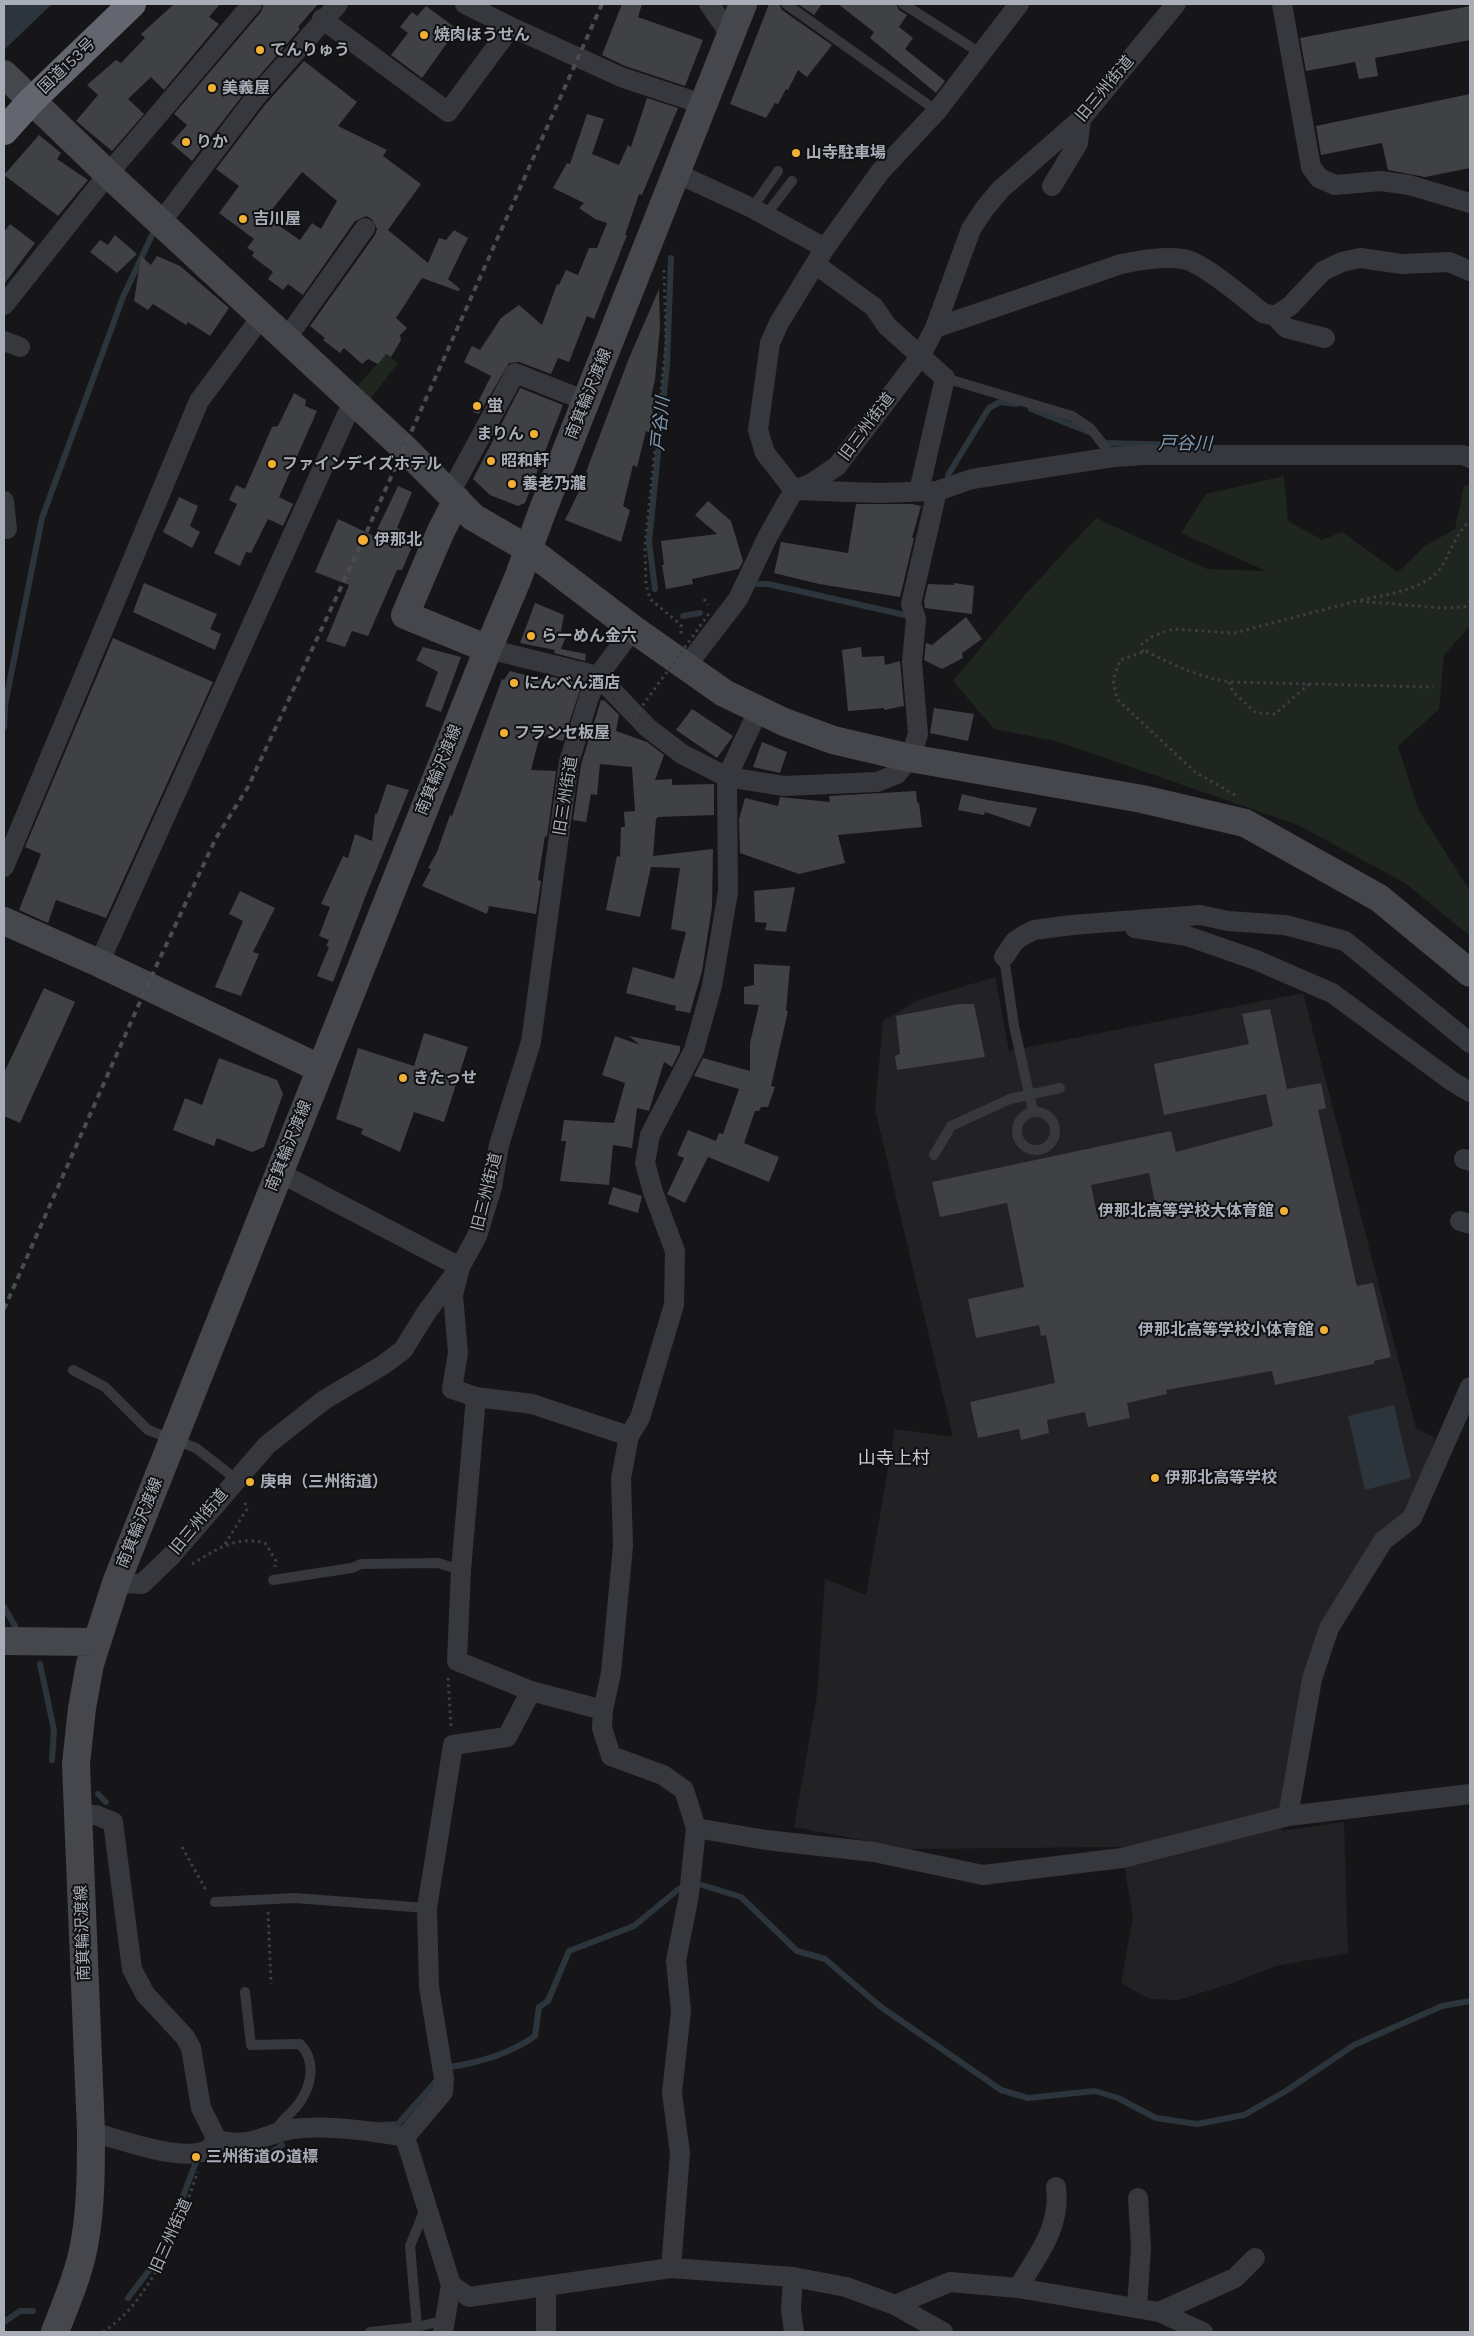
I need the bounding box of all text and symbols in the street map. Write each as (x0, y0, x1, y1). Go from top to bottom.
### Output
place label: 焼肉ほうせん (434, 25, 530, 45)
marker: 焼肉ほうせん (418, 29, 430, 41)
street label: 国道153号 (35, 34, 99, 98)
place label: てんりゅう (270, 40, 350, 60)
marker: てんりゅう (254, 44, 266, 56)
street label: 旧三州街道 (1072, 52, 1138, 126)
place label: 美義屋 (222, 78, 270, 98)
marker: 美義屋 (206, 82, 218, 94)
place label: りか (196, 132, 228, 152)
marker: りか (180, 136, 192, 148)
place label: 山寺駐車場 (806, 143, 886, 163)
marker: 山寺駐車場 (790, 147, 802, 159)
place label: 吉川屋 (253, 209, 301, 229)
marker: 吉川屋 (237, 213, 249, 225)
street label: 南箕輪沢渡線 (562, 346, 616, 442)
street label: 旧三州街道 (835, 389, 899, 465)
place label: 蛍 (487, 396, 503, 416)
water label: 戸谷川 (647, 396, 675, 452)
marker: 蛍 (471, 400, 483, 412)
place label: まりん (476, 424, 524, 444)
marker: まりん (528, 428, 540, 440)
water label: 戸谷川 (1158, 433, 1212, 455)
place label: 昭和軒 (501, 451, 549, 471)
place label: ファインデイズホテル (282, 454, 442, 474)
marker: 昭和軒 (485, 455, 497, 467)
marker: ファインデイズホテル (266, 458, 278, 470)
place label: 養老乃瀧 (522, 474, 586, 494)
marker: 養老乃瀧 (506, 478, 518, 490)
place label: 伊那北 (374, 530, 422, 550)
marker: 伊那北 (356, 533, 370, 547)
place label: らーめん金六 (541, 626, 637, 646)
marker: らーめん金六 (525, 630, 537, 642)
place label: にんべん酒店 (524, 673, 620, 693)
marker: にんべん酒店 (508, 677, 520, 689)
street label: 南箕輪沢渡線 (412, 722, 466, 818)
place label: フランセ板屋 (514, 723, 610, 743)
marker: フランセ板屋 (498, 727, 510, 739)
street label: 旧三州街道 (550, 755, 582, 837)
place label: きたっせ (413, 1068, 477, 1088)
marker: きたっせ (397, 1072, 409, 1084)
street label: 南箕輪沢渡線 (262, 1098, 316, 1194)
street label: 旧三州街道 (468, 1151, 506, 1233)
place label: 伊那北高等学校大体育館 (1098, 1201, 1274, 1221)
marker: 伊那北高等学校大体育館 (1278, 1205, 1290, 1217)
place label: 伊那北高等学校小体育館 (1138, 1320, 1314, 1340)
marker: 伊那北高等学校小体育館 (1318, 1324, 1330, 1336)
district label: 山寺上村 (858, 1448, 930, 1470)
place label: 伊那北高等学校 (1165, 1468, 1277, 1488)
place label: 庚申（三州街道） (260, 1472, 388, 1492)
marker: 伊那北高等学校 (1149, 1472, 1161, 1484)
street label: 南箕輪沢渡線 (113, 1475, 167, 1571)
marker: 庚申（三州街道） (244, 1476, 256, 1488)
street label: 旧三州街道 (166, 1485, 232, 1559)
street label: 南箕輪沢渡線 (72, 1885, 94, 1981)
place label: 三州街道の道標 (206, 2147, 318, 2167)
marker: 三州街道の道標 (190, 2151, 202, 2163)
street label: 旧三州街道 (146, 2196, 196, 2276)

